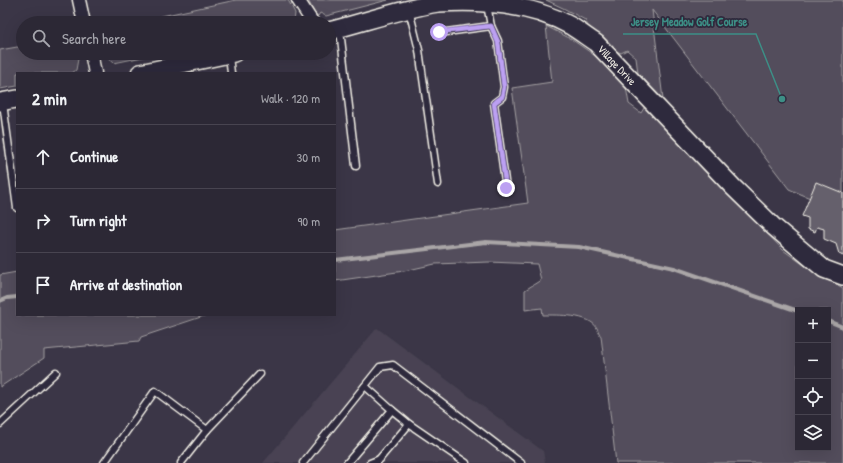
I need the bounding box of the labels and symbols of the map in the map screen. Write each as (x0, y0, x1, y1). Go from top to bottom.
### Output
callout: Jersey Meadow Golf Course (623, 10, 756, 34)
text: Jersey Meadow Golf Course (631, 13, 748, 31)
route start (430, 23, 448, 41)
street label: Village Drive (595, 42, 640, 89)
route end (497, 179, 515, 197)

